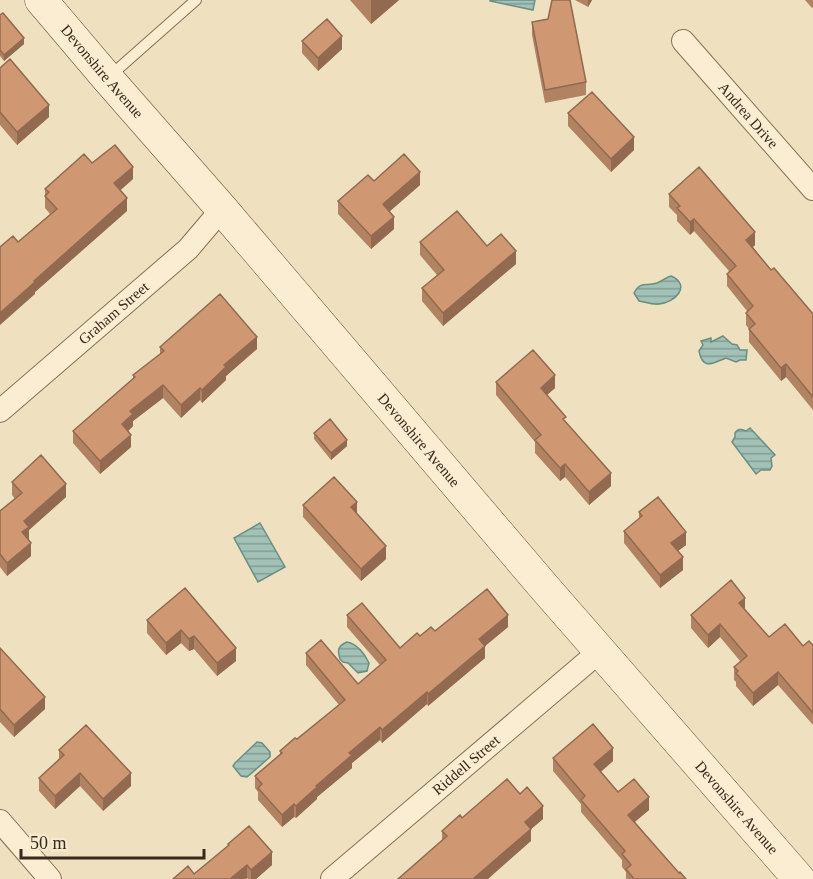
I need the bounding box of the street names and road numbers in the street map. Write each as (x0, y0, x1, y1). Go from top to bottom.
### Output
street label: Devonshire Avenue (58, 22, 147, 122)
street label: Andrea Drive (715, 79, 782, 152)
street label: Graham Street (75, 278, 152, 348)
street label: Devonshire Avenue (375, 390, 463, 490)
street label: Riddell Street (429, 731, 503, 798)
street label: Devonshire Avenue (692, 758, 782, 858)

